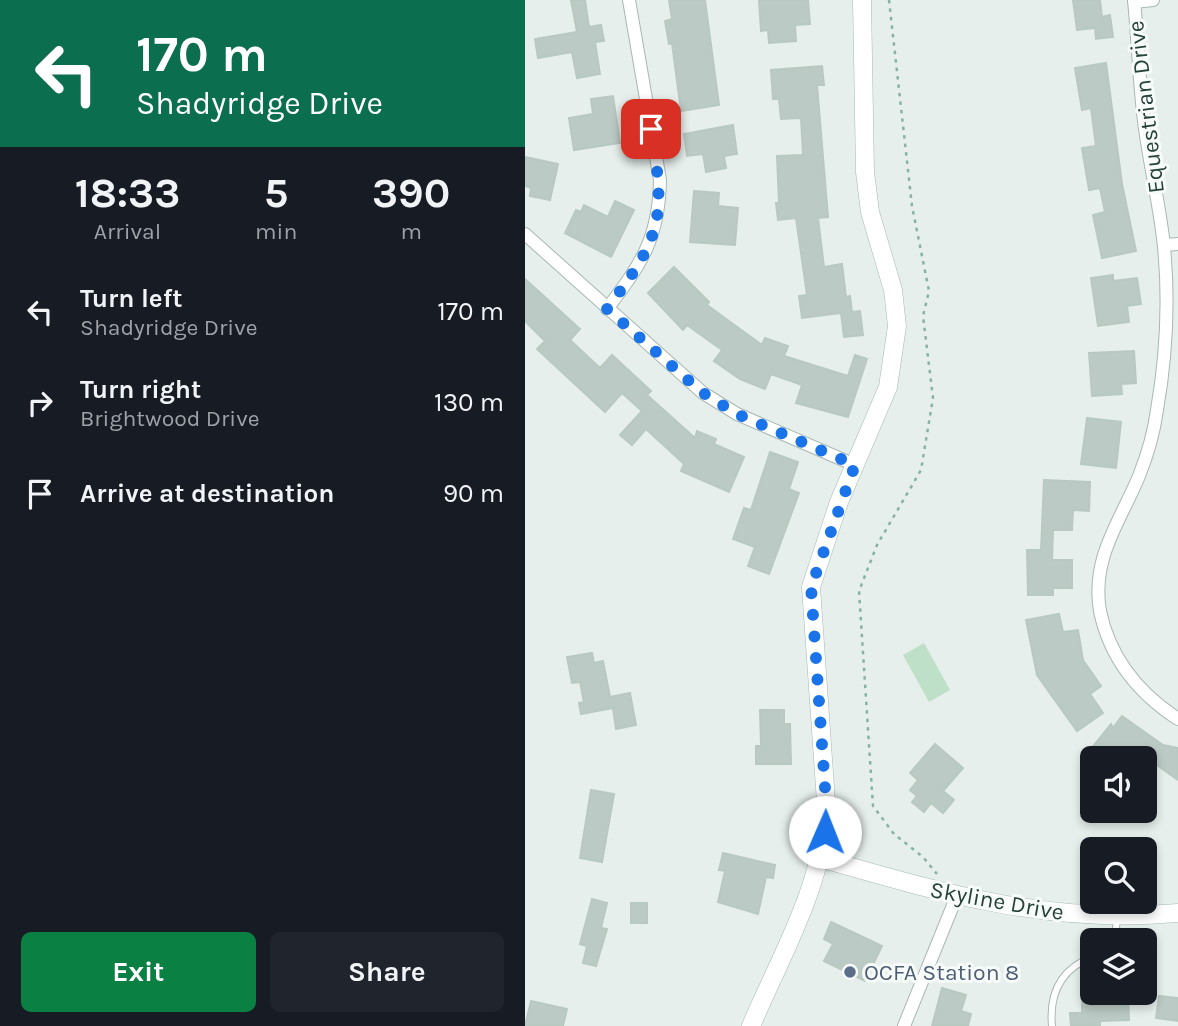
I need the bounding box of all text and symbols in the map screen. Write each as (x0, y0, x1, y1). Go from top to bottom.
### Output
street label: Equestrian Drive (1122, 19, 1170, 195)
text: 170 m (136, 26, 268, 83)
icon: left (21, 28, 112, 119)
text: Shadyridge Drive (136, 85, 383, 122)
pin (621, 99, 681, 159)
icon: arrive (632, 110, 670, 148)
text: 18:33 (75, 168, 180, 218)
text: 5 (264, 168, 288, 218)
text: 390 (372, 168, 450, 218)
text: Arrival (94, 218, 161, 245)
text: min (255, 218, 297, 245)
text: m (400, 218, 422, 245)
text: Turn left (80, 283, 182, 314)
icon: left (21, 293, 59, 331)
text: 170 m (437, 296, 504, 327)
text: Shadyridge Drive (80, 314, 258, 341)
text: Turn right (80, 374, 201, 405)
icon: right (21, 384, 59, 422)
text: 130 m (434, 387, 504, 418)
text: Brightwood Drive (80, 405, 260, 432)
icon: arrive (21, 475, 59, 513)
text: Arrive at destination (80, 478, 334, 509)
text: 90 m (443, 478, 504, 509)
map controls (1080, 746, 1157, 1005)
button: sound (1080, 746, 1157, 823)
position arrow (788, 795, 862, 869)
button: search (1080, 837, 1157, 914)
street label: Skyline Drive (928, 876, 1066, 926)
button: layers (1080, 928, 1157, 1005)
button: Exit (21, 932, 256, 1012)
button: Share (270, 932, 504, 1012)
place label: OCFA Station 8 (864, 959, 1019, 986)
marker: OCFA Station 8 (842, 964, 858, 980)

